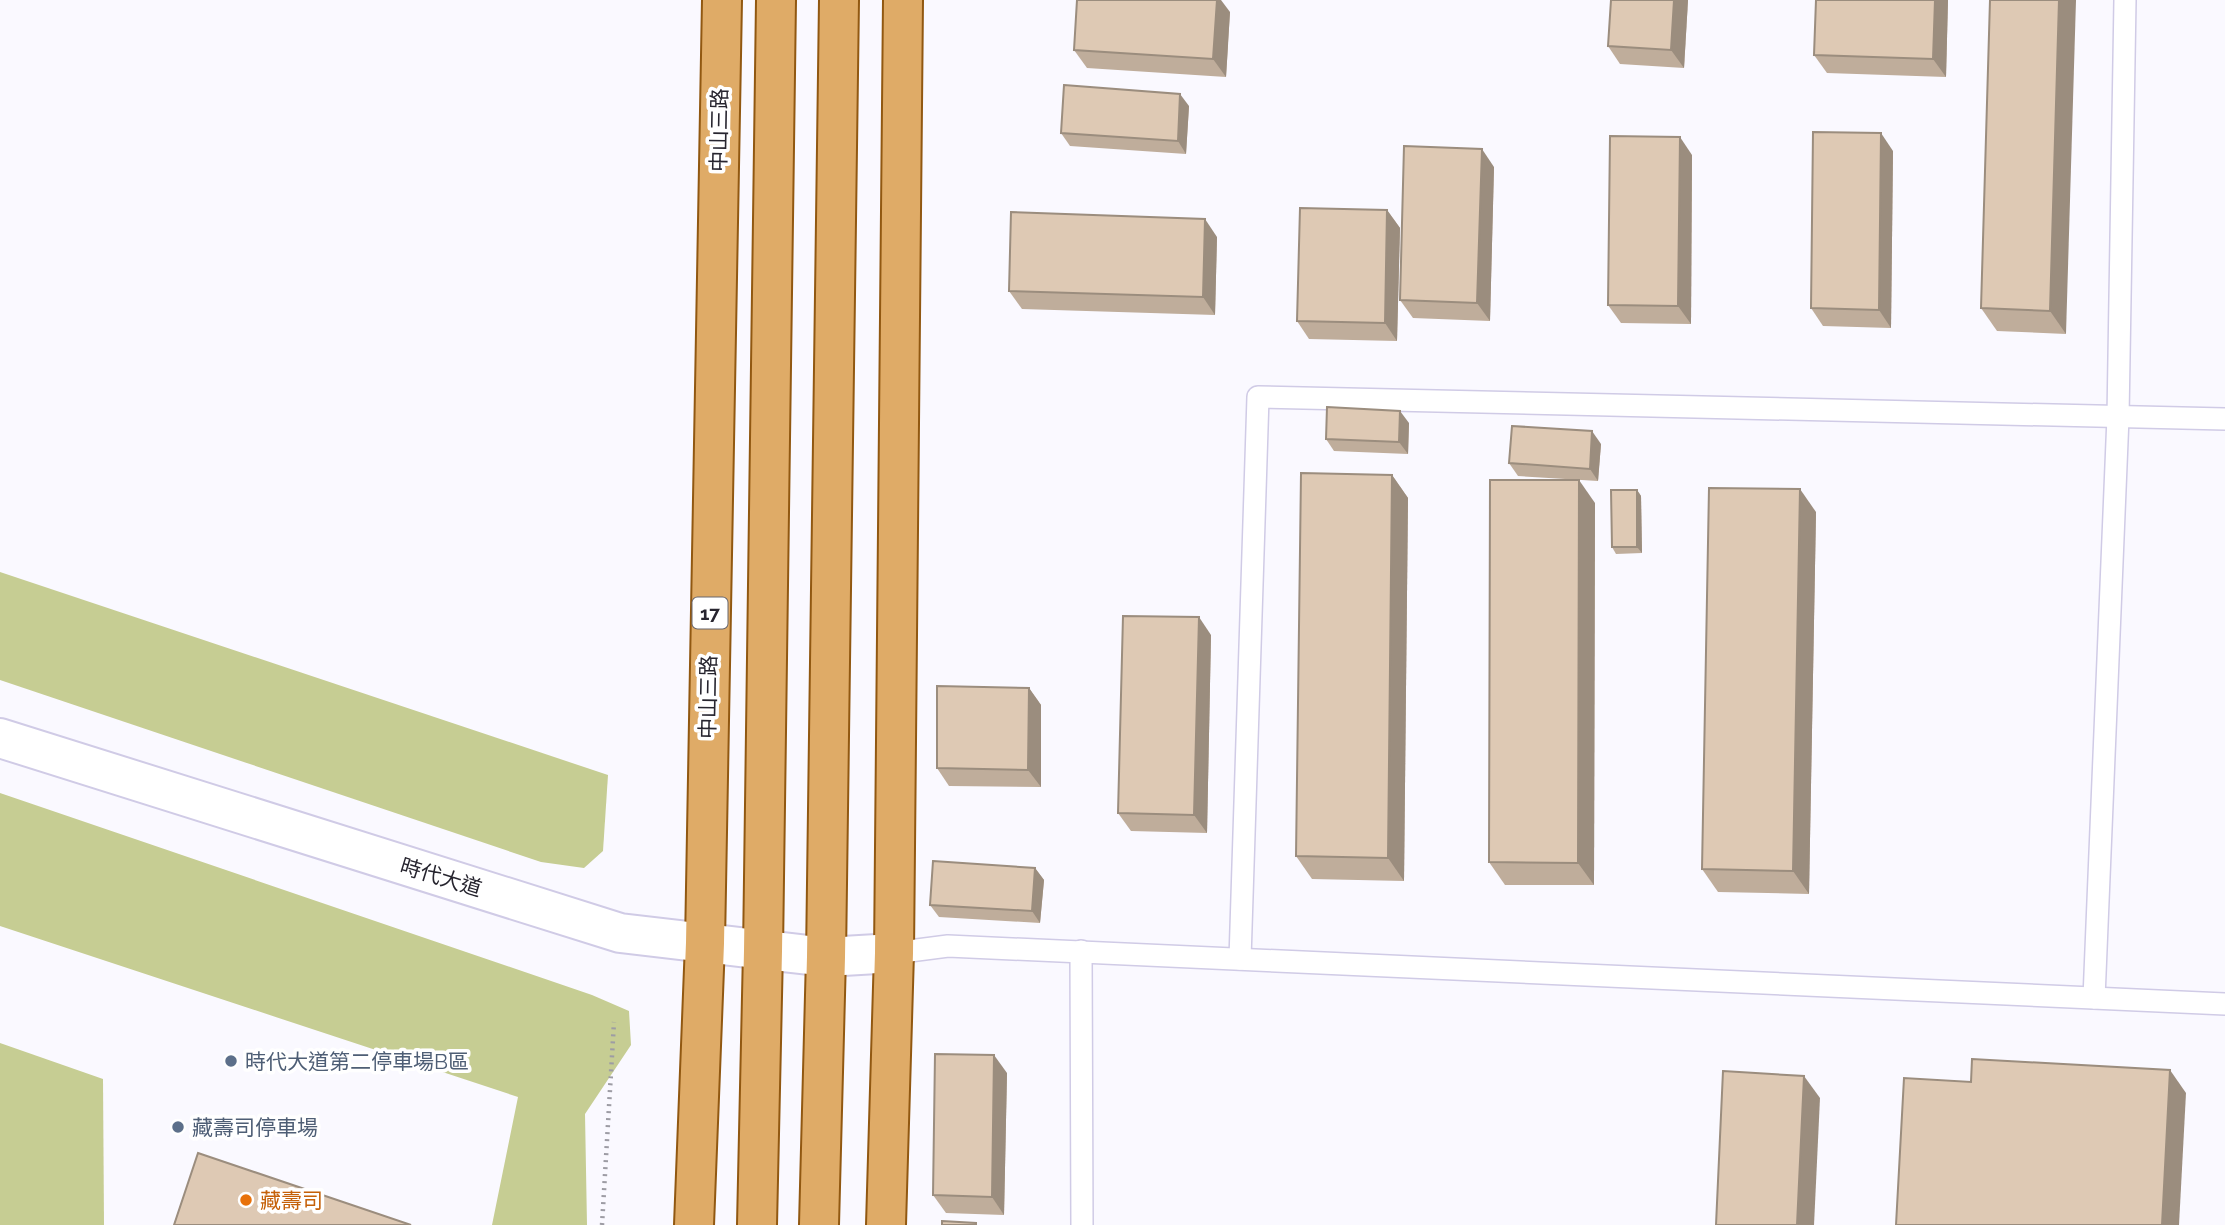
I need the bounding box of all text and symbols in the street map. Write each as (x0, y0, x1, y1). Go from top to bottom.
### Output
street label: 中山三路 (706, 88, 732, 172)
road number: 17 (692, 598, 728, 628)
street label: 中山三路 (695, 655, 721, 739)
street label: 時代大道 (397, 853, 485, 901)
place label: 時代大道第二停車場B區 (245, 1049, 469, 1074)
marker: 時代大道第二停車場B區 (223, 1053, 239, 1069)
place label: 藏壽司停車場 (192, 1115, 318, 1140)
marker: 藏壽司停車場 (170, 1119, 186, 1135)
place label: 藏壽司 (260, 1188, 323, 1213)
marker: 藏壽司 (238, 1192, 254, 1208)

